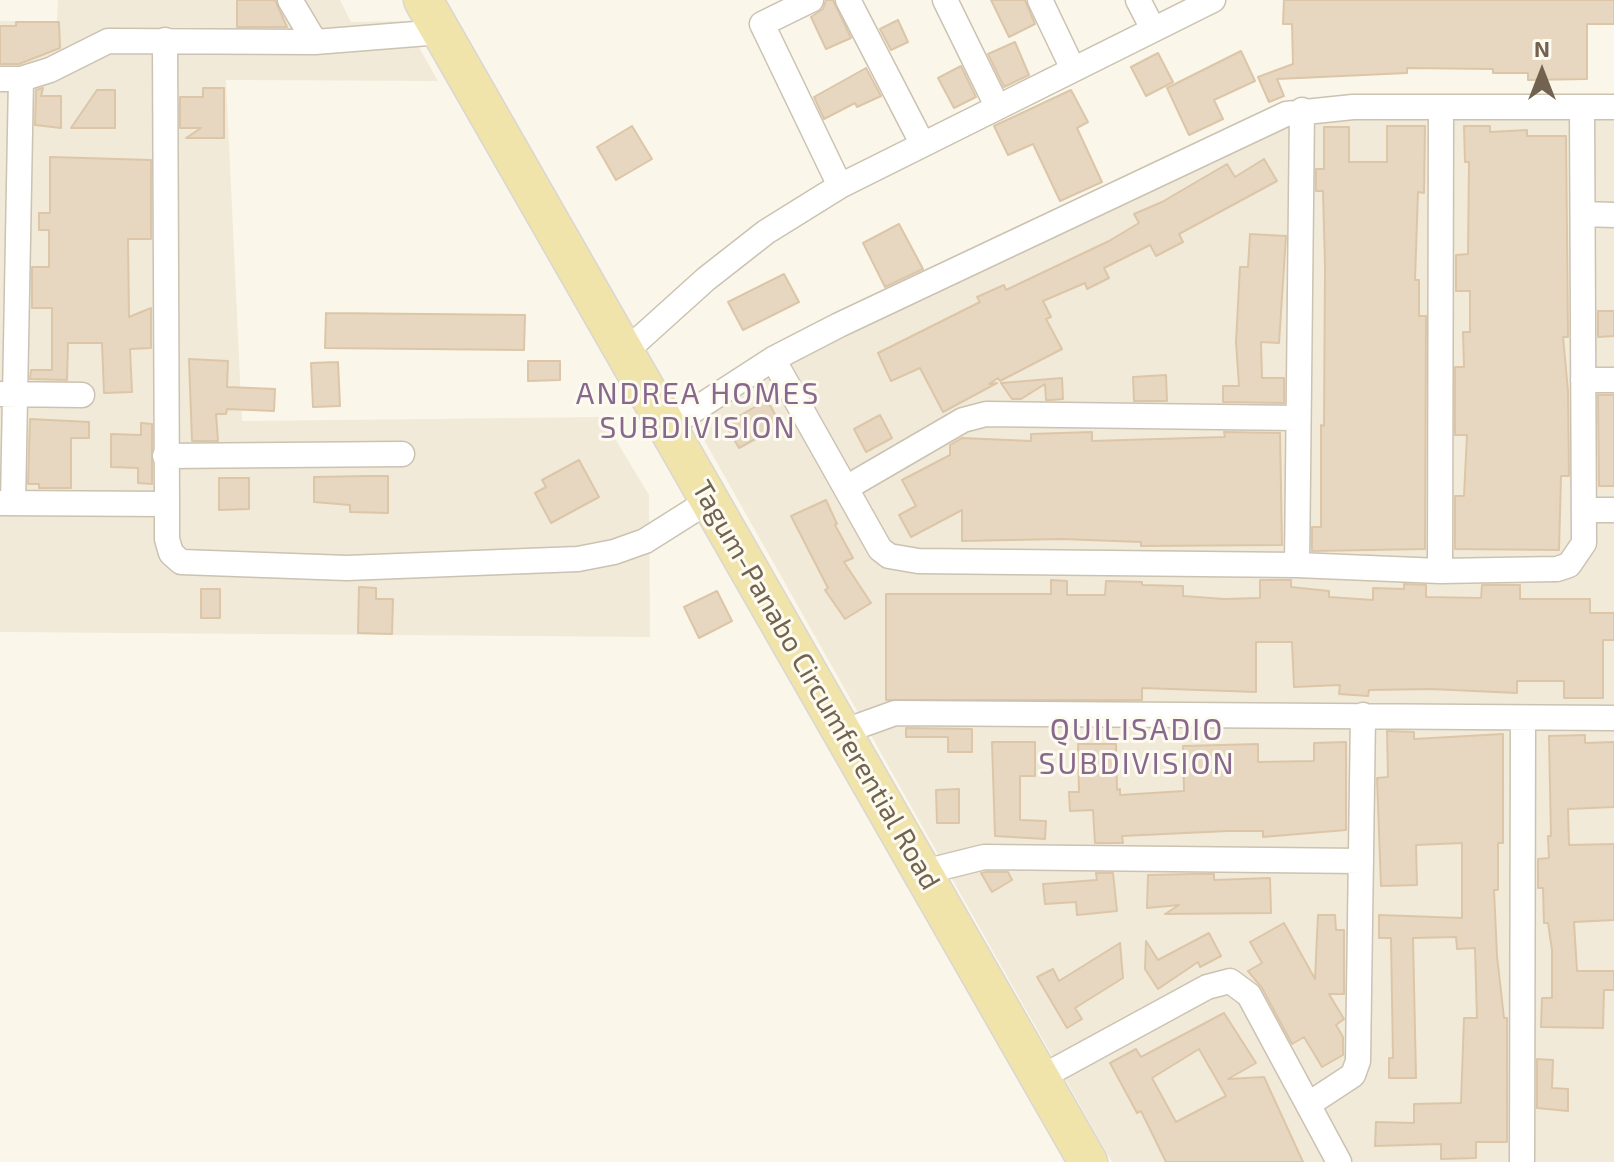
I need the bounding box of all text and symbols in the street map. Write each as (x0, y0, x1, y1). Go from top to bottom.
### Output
north arrow (1502, 32, 1582, 112)
text: N (1534, 35, 1550, 61)
district label: ANDREA HOMES SUBDIVISION (576, 376, 820, 446)
street label: Tagum-Panabo Circumferential Road (685, 474, 947, 896)
district label: QUILISADIO SUBDIVISION (1038, 712, 1236, 782)

